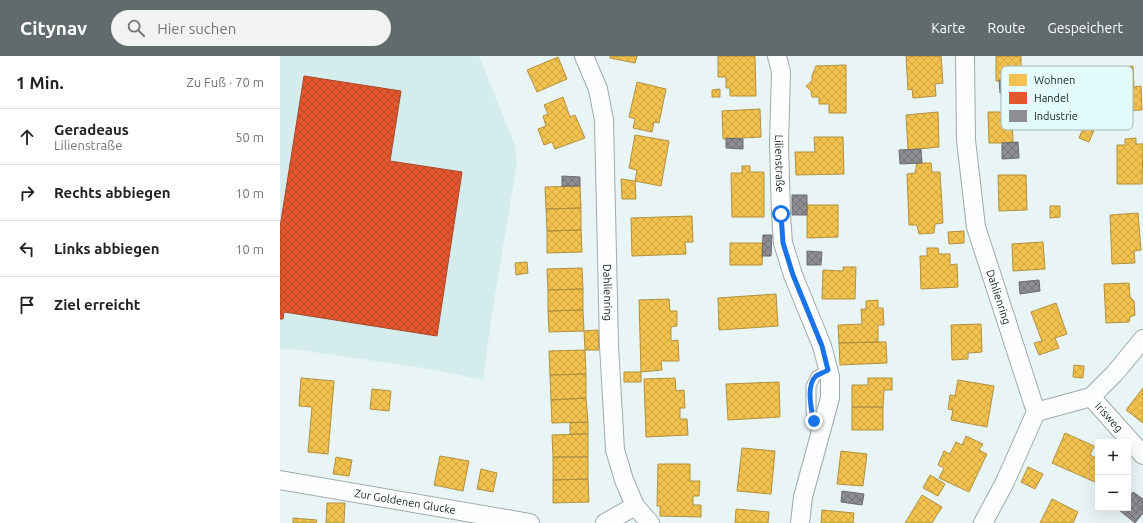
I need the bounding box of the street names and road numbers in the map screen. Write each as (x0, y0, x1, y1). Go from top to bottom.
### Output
street label: Lilienstraße (773, 134, 786, 193)
street label: Dahlienring (601, 264, 614, 321)
street label: Dahlienring (984, 268, 1013, 326)
street label: Irisweg (1093, 400, 1125, 434)
street label: Zur Goldenen Glucke (354, 487, 457, 516)

